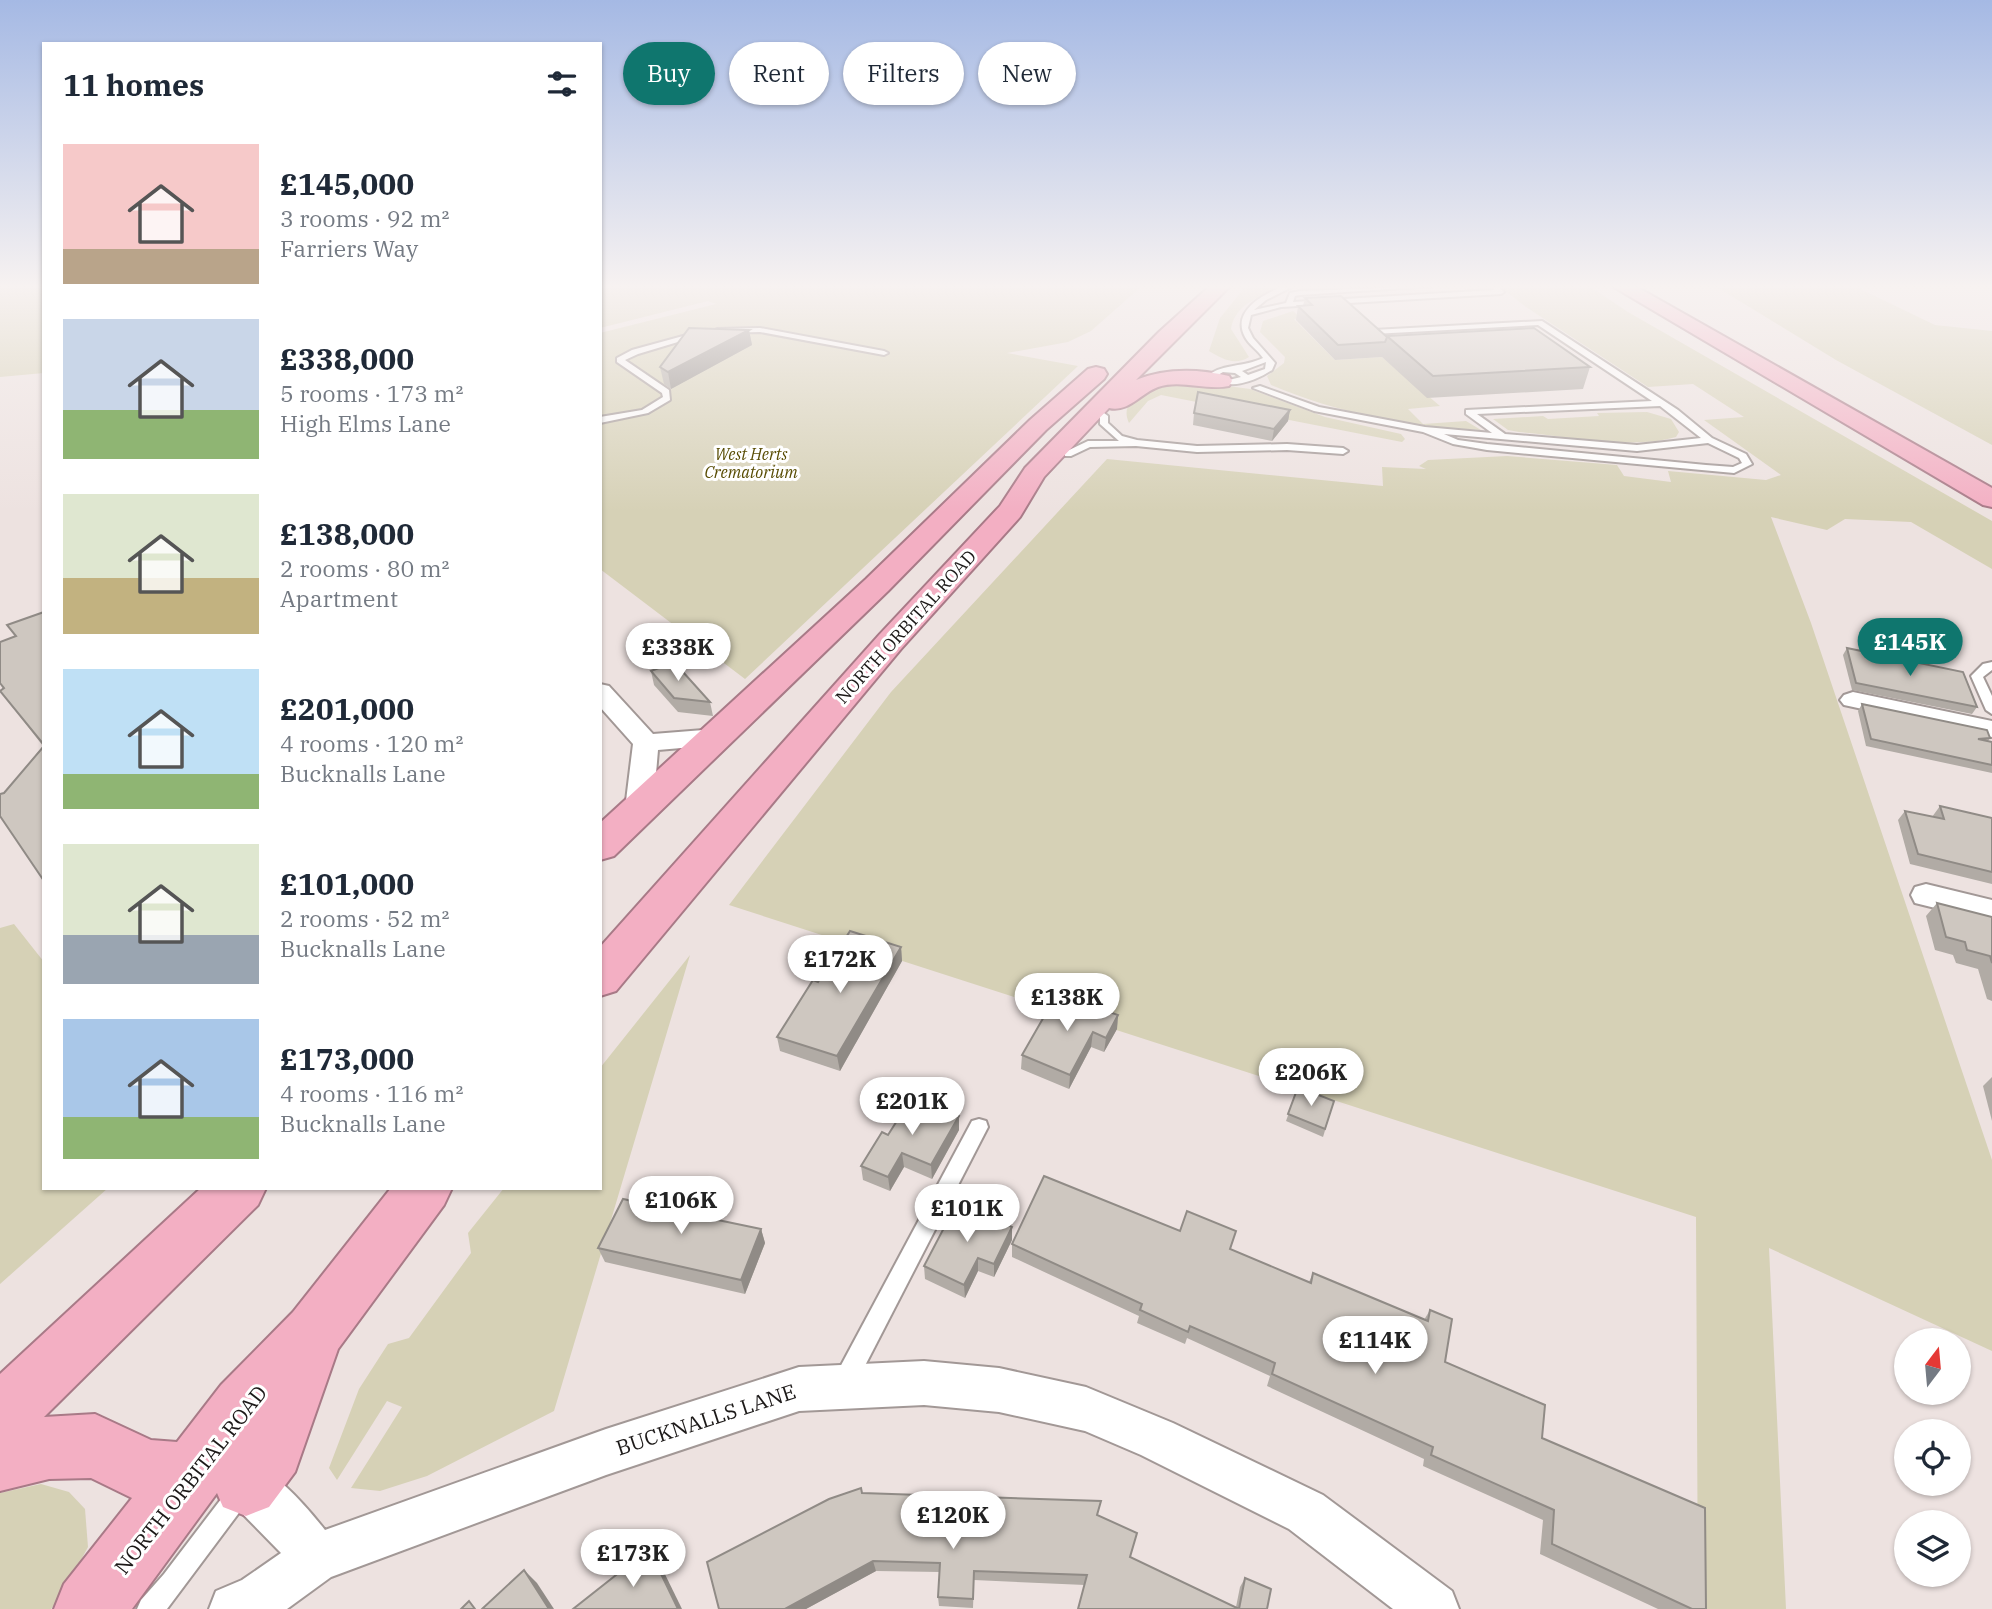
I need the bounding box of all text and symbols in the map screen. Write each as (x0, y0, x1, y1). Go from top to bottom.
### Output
chip: Buy (623, 42, 715, 105)
chip: Rent (729, 42, 829, 105)
chip: Filters (843, 42, 964, 105)
chip: New (978, 42, 1076, 105)
text: 11 homes (63, 65, 204, 104)
icon: filters (543, 65, 581, 103)
text: £145,000 (280, 164, 414, 203)
icon: home (119, 172, 203, 256)
text: 3 rooms · 92 m² (280, 203, 450, 233)
text: Farriers Way (280, 233, 418, 263)
text: £338,000 (280, 339, 414, 378)
icon: home (119, 347, 203, 431)
text: 5 rooms · 173 m² (280, 378, 463, 408)
text: High Elms Lane (280, 408, 451, 438)
park label: West Herts Crematorium (704, 444, 798, 482)
text: £138,000 (280, 514, 414, 553)
icon: home (119, 522, 203, 606)
street label: NORTH ORBITAL ROAD (830, 545, 981, 708)
text: 2 rooms · 80 m² (280, 553, 450, 583)
text: Apartment (280, 583, 398, 613)
pin: £145K (1861, 618, 1959, 678)
pin: £338K (629, 624, 727, 683)
text: £145K (1874, 626, 1946, 656)
text: £338K (642, 631, 714, 661)
text: £201,000 (280, 689, 414, 728)
icon: home (119, 697, 203, 781)
text: 4 rooms · 120 m² (280, 728, 463, 758)
text: Bucknalls Lane (280, 758, 446, 788)
text: £101,000 (280, 864, 414, 903)
icon: home (119, 872, 203, 956)
text: 2 rooms · 52 m² (280, 903, 450, 933)
text: Bucknalls Lane (280, 933, 446, 963)
pin: £172K (791, 936, 889, 995)
text: £172K (804, 943, 876, 973)
pin: £138K (1018, 974, 1116, 1033)
text: £138K (1031, 981, 1103, 1011)
text: £173,000 (280, 1039, 414, 1078)
icon: home (119, 1047, 203, 1131)
pin: £206K (1262, 1048, 1360, 1108)
text: £206K (1275, 1056, 1347, 1086)
text: 4 rooms · 116 m² (280, 1078, 463, 1108)
pin: £201K (863, 1078, 961, 1137)
text: £201K (876, 1085, 948, 1115)
text: Bucknalls Lane (280, 1108, 446, 1138)
pin: £106K (632, 1176, 730, 1236)
text: £106K (645, 1184, 717, 1214)
pin: £101K (918, 1184, 1016, 1244)
text: £101K (931, 1192, 1003, 1222)
pin: £114K (1326, 1316, 1424, 1376)
text: £114K (1339, 1324, 1411, 1354)
north arrow (1894, 1328, 1970, 1405)
map controls (1894, 1328, 1971, 1587)
street label: BUCKNALLS LANE (612, 1377, 799, 1461)
street label: NORTH ORBITAL ROAD (108, 1379, 273, 1580)
button: locate (1894, 1419, 1971, 1496)
pin: £120K (904, 1492, 1002, 1551)
text: £120K (917, 1499, 989, 1529)
button: layers (1894, 1510, 1971, 1587)
pin: £173K (584, 1530, 682, 1589)
text: £173K (597, 1537, 669, 1567)

